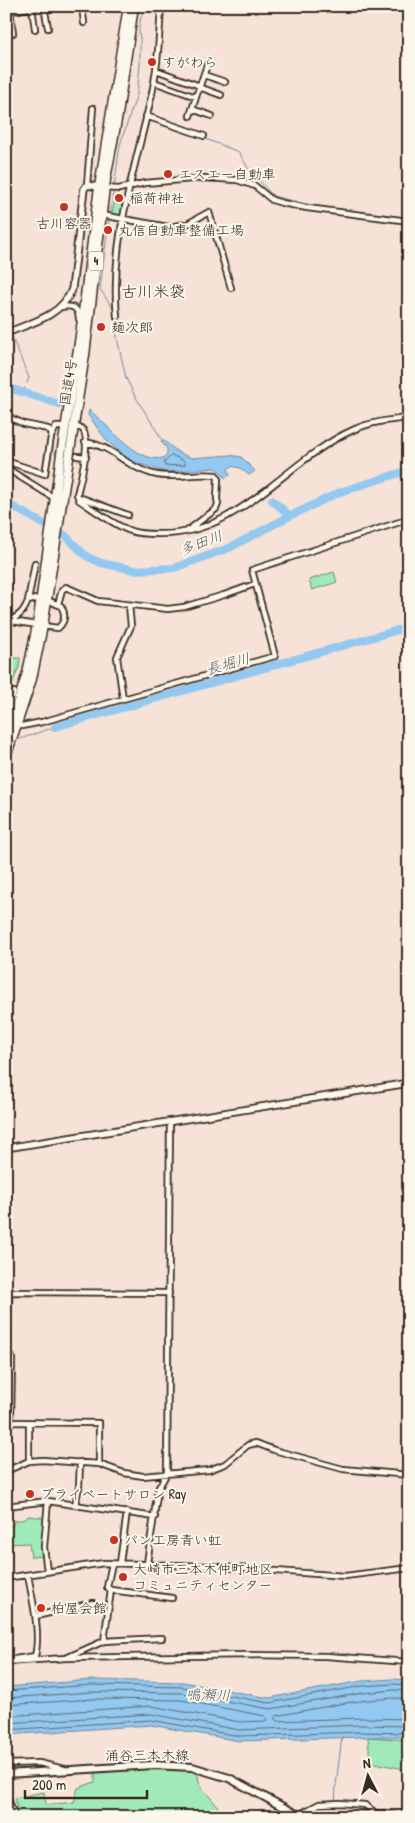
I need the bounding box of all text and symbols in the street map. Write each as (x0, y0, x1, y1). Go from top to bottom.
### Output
place label: すがわら (162, 52, 218, 71)
marker: すがわら (146, 56, 158, 68)
place label: エスエー自動車 (178, 164, 276, 183)
marker: エスエー自動車 (162, 168, 174, 180)
place label: 稲荷神社 (129, 188, 185, 207)
marker: 稲荷神社 (113, 192, 125, 204)
marker: 古川容器 (58, 201, 70, 213)
place label: 古川容器 (36, 213, 92, 232)
place label: 丸信自動車整備工場 (118, 220, 244, 239)
marker: 丸信自動車整備工場 (102, 224, 114, 236)
road number: 4 (88, 252, 104, 270)
district label: 古川米袋 (121, 280, 185, 302)
place label: 麺次郎 (111, 317, 153, 336)
marker: 麺次郎 (95, 321, 107, 333)
street label: 国道4号 (54, 357, 81, 407)
water label: 多田川 (176, 525, 226, 560)
water label: 長堀川 (203, 647, 252, 680)
place label: プライベートサロン Ray (40, 1484, 187, 1504)
marker: プライベートサロン Ray (24, 1488, 36, 1500)
place label: パン工房青い虹 (124, 1530, 222, 1549)
marker: パン工房青い虹 (108, 1534, 120, 1546)
place label: 大崎市三本木仲町地区 コミュニティセンター (133, 1559, 273, 1594)
marker: 大崎市三本木仲町地区 コミュニティセンター (117, 1571, 129, 1583)
place label: 柏屋会館 (51, 1598, 107, 1617)
marker: 柏屋会館 (35, 1602, 47, 1614)
water label: 鳴瀬川 (185, 1684, 231, 1705)
street label: 涌谷三本木線 (105, 1745, 189, 1764)
north arrow (342, 1750, 392, 1800)
text: N (362, 1753, 372, 1772)
scale bar (25, 1768, 148, 1800)
text: 200 m (32, 1774, 66, 1795)

